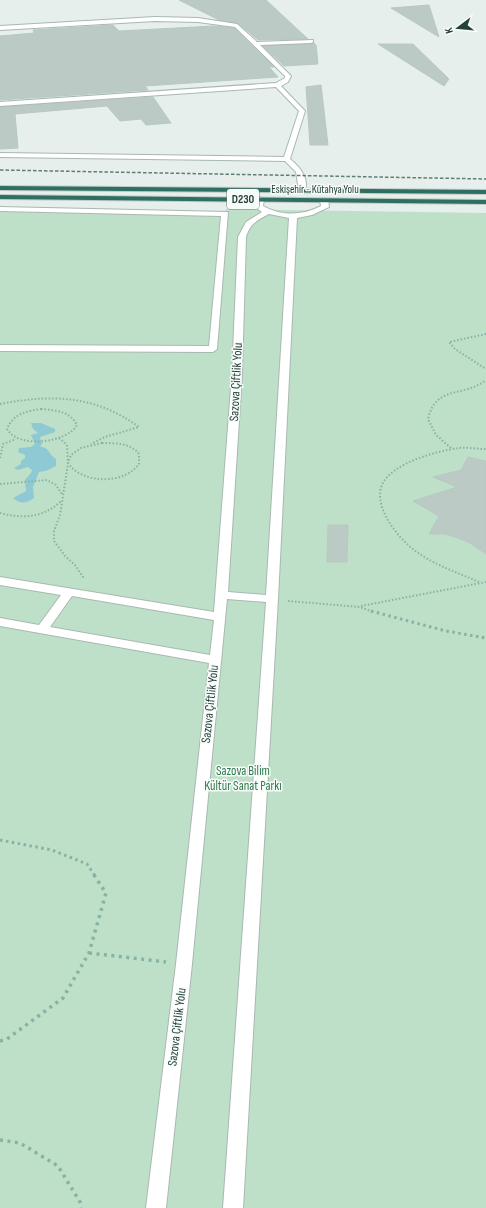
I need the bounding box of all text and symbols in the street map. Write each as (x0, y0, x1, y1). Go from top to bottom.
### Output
north arrow (438, 8, 478, 48)
text: K (442, 26, 456, 35)
street label: Eskişehir - Kütahya Yolu (271, 183, 359, 196)
road number: D230 (227, 189, 259, 209)
street label: Sazova Çiftlik Yolu (226, 342, 246, 422)
street label: Sazova Çiftlik Yolu (198, 664, 222, 744)
park label: Sazova Bilim Kültür Sanat Parkı (204, 763, 282, 794)
street label: Sazova Çiftlik Yolu (164, 987, 190, 1067)

